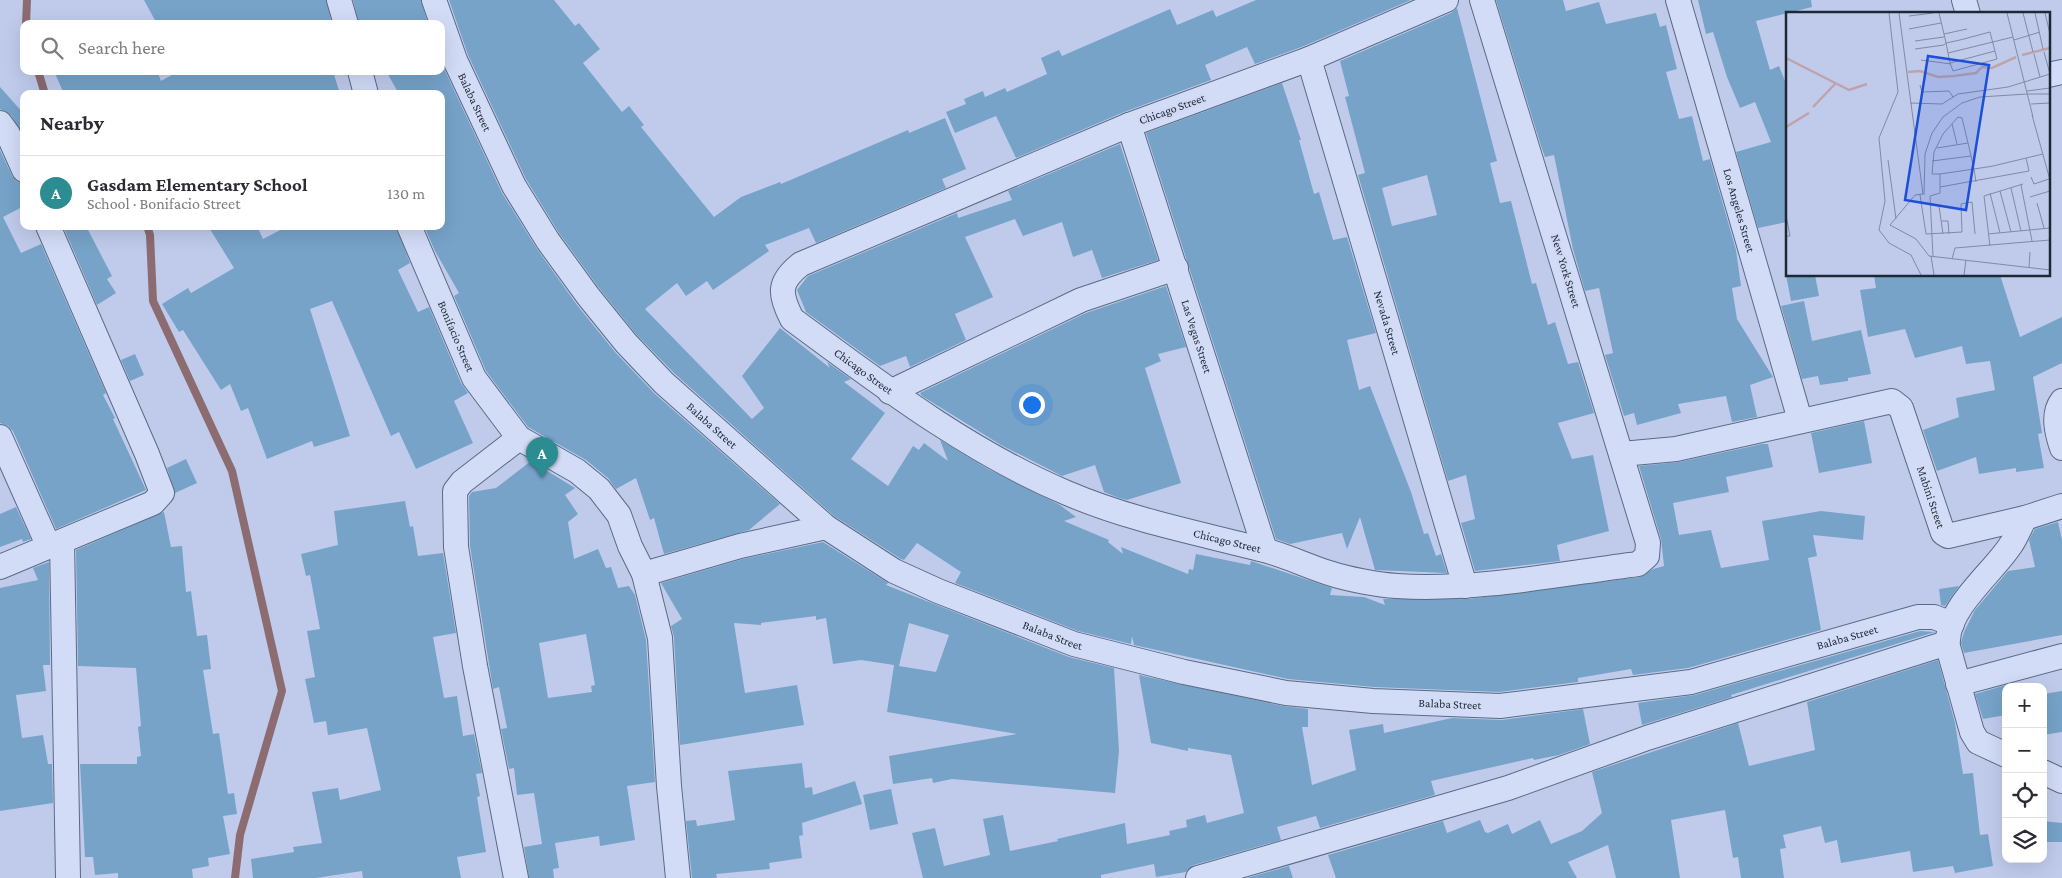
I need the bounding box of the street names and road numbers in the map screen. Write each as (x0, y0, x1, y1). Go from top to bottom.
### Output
street label: Balaba Street (455, 71, 495, 134)
street label: Chicago Street (1137, 90, 1208, 127)
street label: Los Angeles Street (1720, 167, 1758, 255)
street label: New York Street (1548, 233, 1584, 310)
street label: Nevada Street (1371, 289, 1403, 357)
street label: Las Vegas Street (1178, 298, 1215, 376)
street label: Bonifacio Street (435, 299, 478, 375)
street label: Chicago Street (831, 345, 896, 398)
street label: Balaba Street (684, 399, 741, 452)
street label: Mabini Street (1914, 464, 1948, 531)
street label: Chicago Street (1192, 526, 1263, 556)
street label: Balaba Street (1021, 618, 1085, 653)
street label: Balaba Street (1815, 622, 1880, 653)
street label: Balaba Street (1418, 696, 1483, 712)

